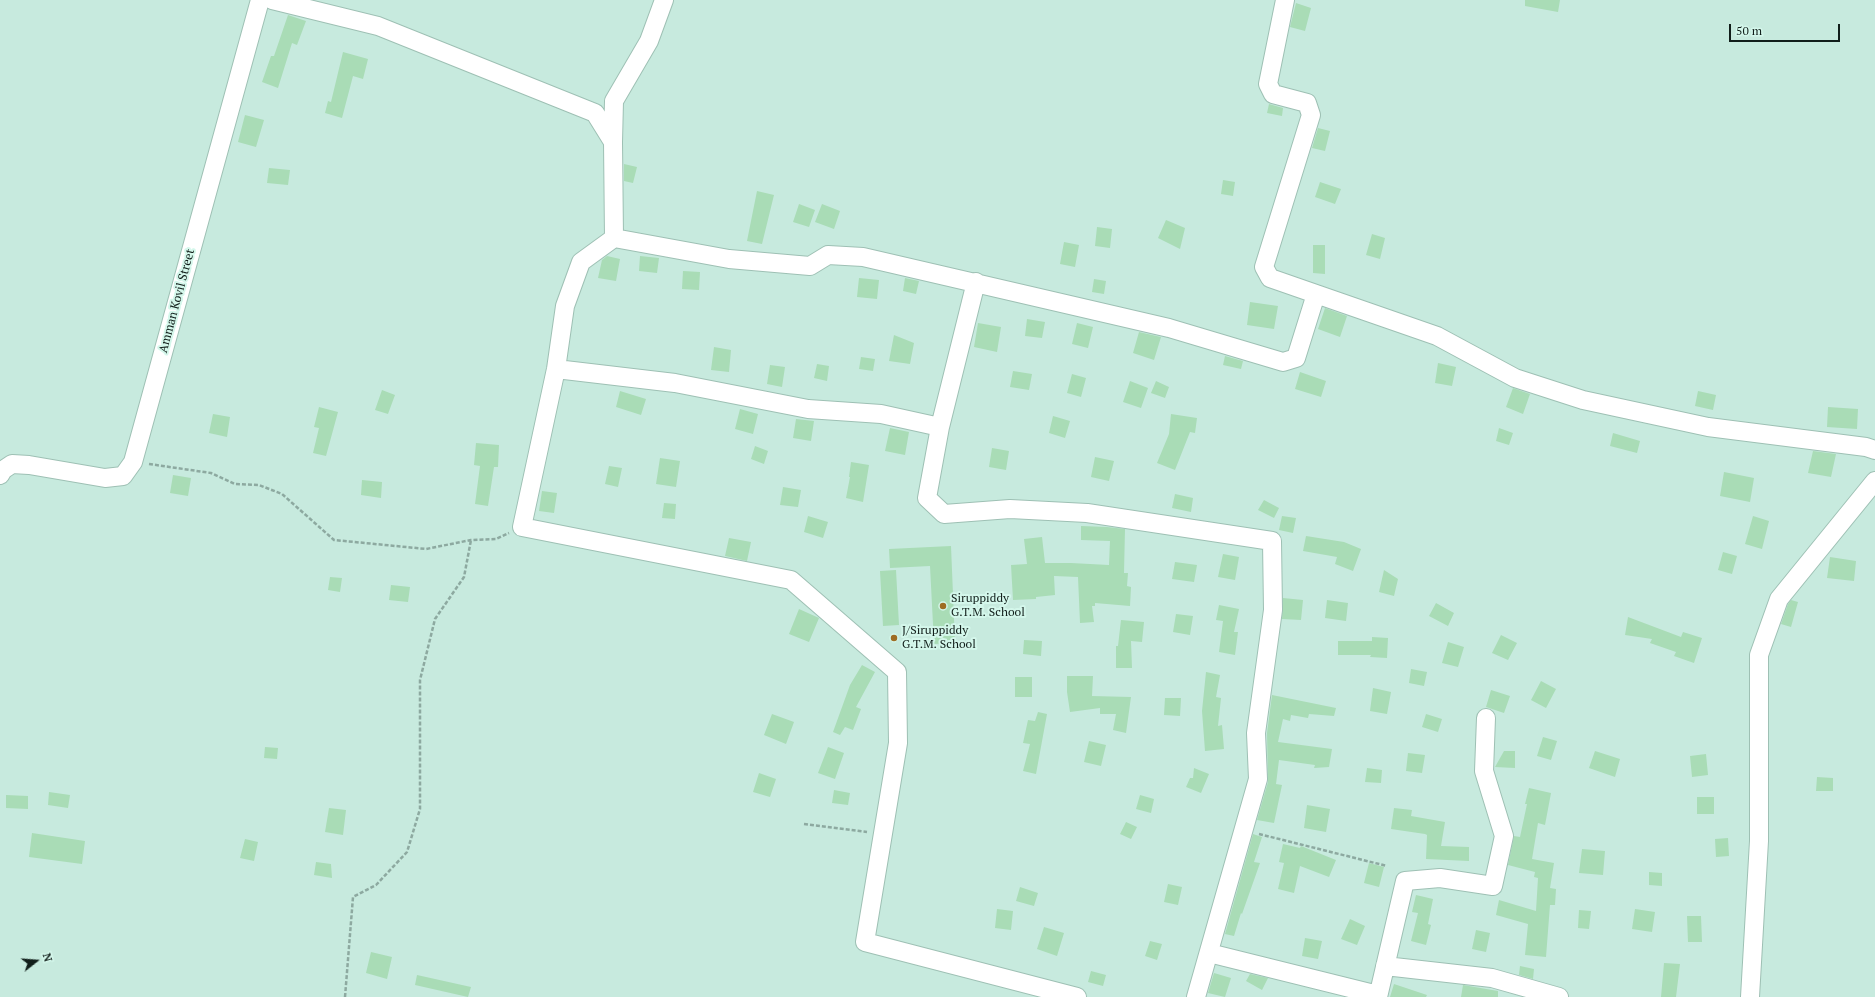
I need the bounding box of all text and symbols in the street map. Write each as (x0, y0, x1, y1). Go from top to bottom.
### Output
scale bar (1731, 16, 1842, 42)
text: 50 m (1736, 23, 1762, 38)
street label: Amman Kovil Street (156, 248, 198, 354)
place label: Siruppiddy G.T.M. School (951, 592, 1025, 620)
marker: Siruppiddy G.T.M. School (938, 601, 948, 611)
place label: J/Siruppiddy G.T.M. School (902, 624, 976, 652)
marker: J/Siruppiddy G.T.M. School (889, 633, 899, 643)
north arrow (16, 941, 56, 981)
text: N (40, 951, 55, 964)

